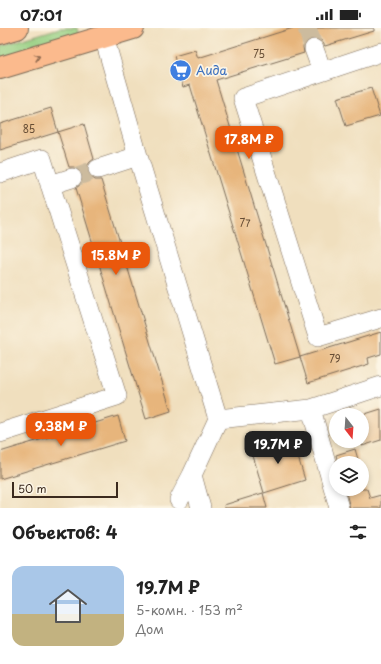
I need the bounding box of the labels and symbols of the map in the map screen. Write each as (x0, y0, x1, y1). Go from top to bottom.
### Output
house number: 75 (253, 46, 265, 61)
one-way arrow (34, 53, 41, 62)
supermarket icon: Аида (167, 57, 193, 83)
place label: Аида (196, 61, 228, 79)
house number: 85 (23, 121, 35, 136)
pin: 17.8M ₽ (212, 126, 286, 160)
house number: 77 (239, 215, 251, 230)
pin: 15.8M ₽ (79, 242, 153, 276)
house number: 79 (329, 351, 341, 366)
north arrow (329, 408, 369, 448)
pin: 9.38M ₽ (24, 413, 98, 447)
pin: 19.7M ₽ (241, 431, 315, 465)
scale bar (12, 480, 118, 499)

